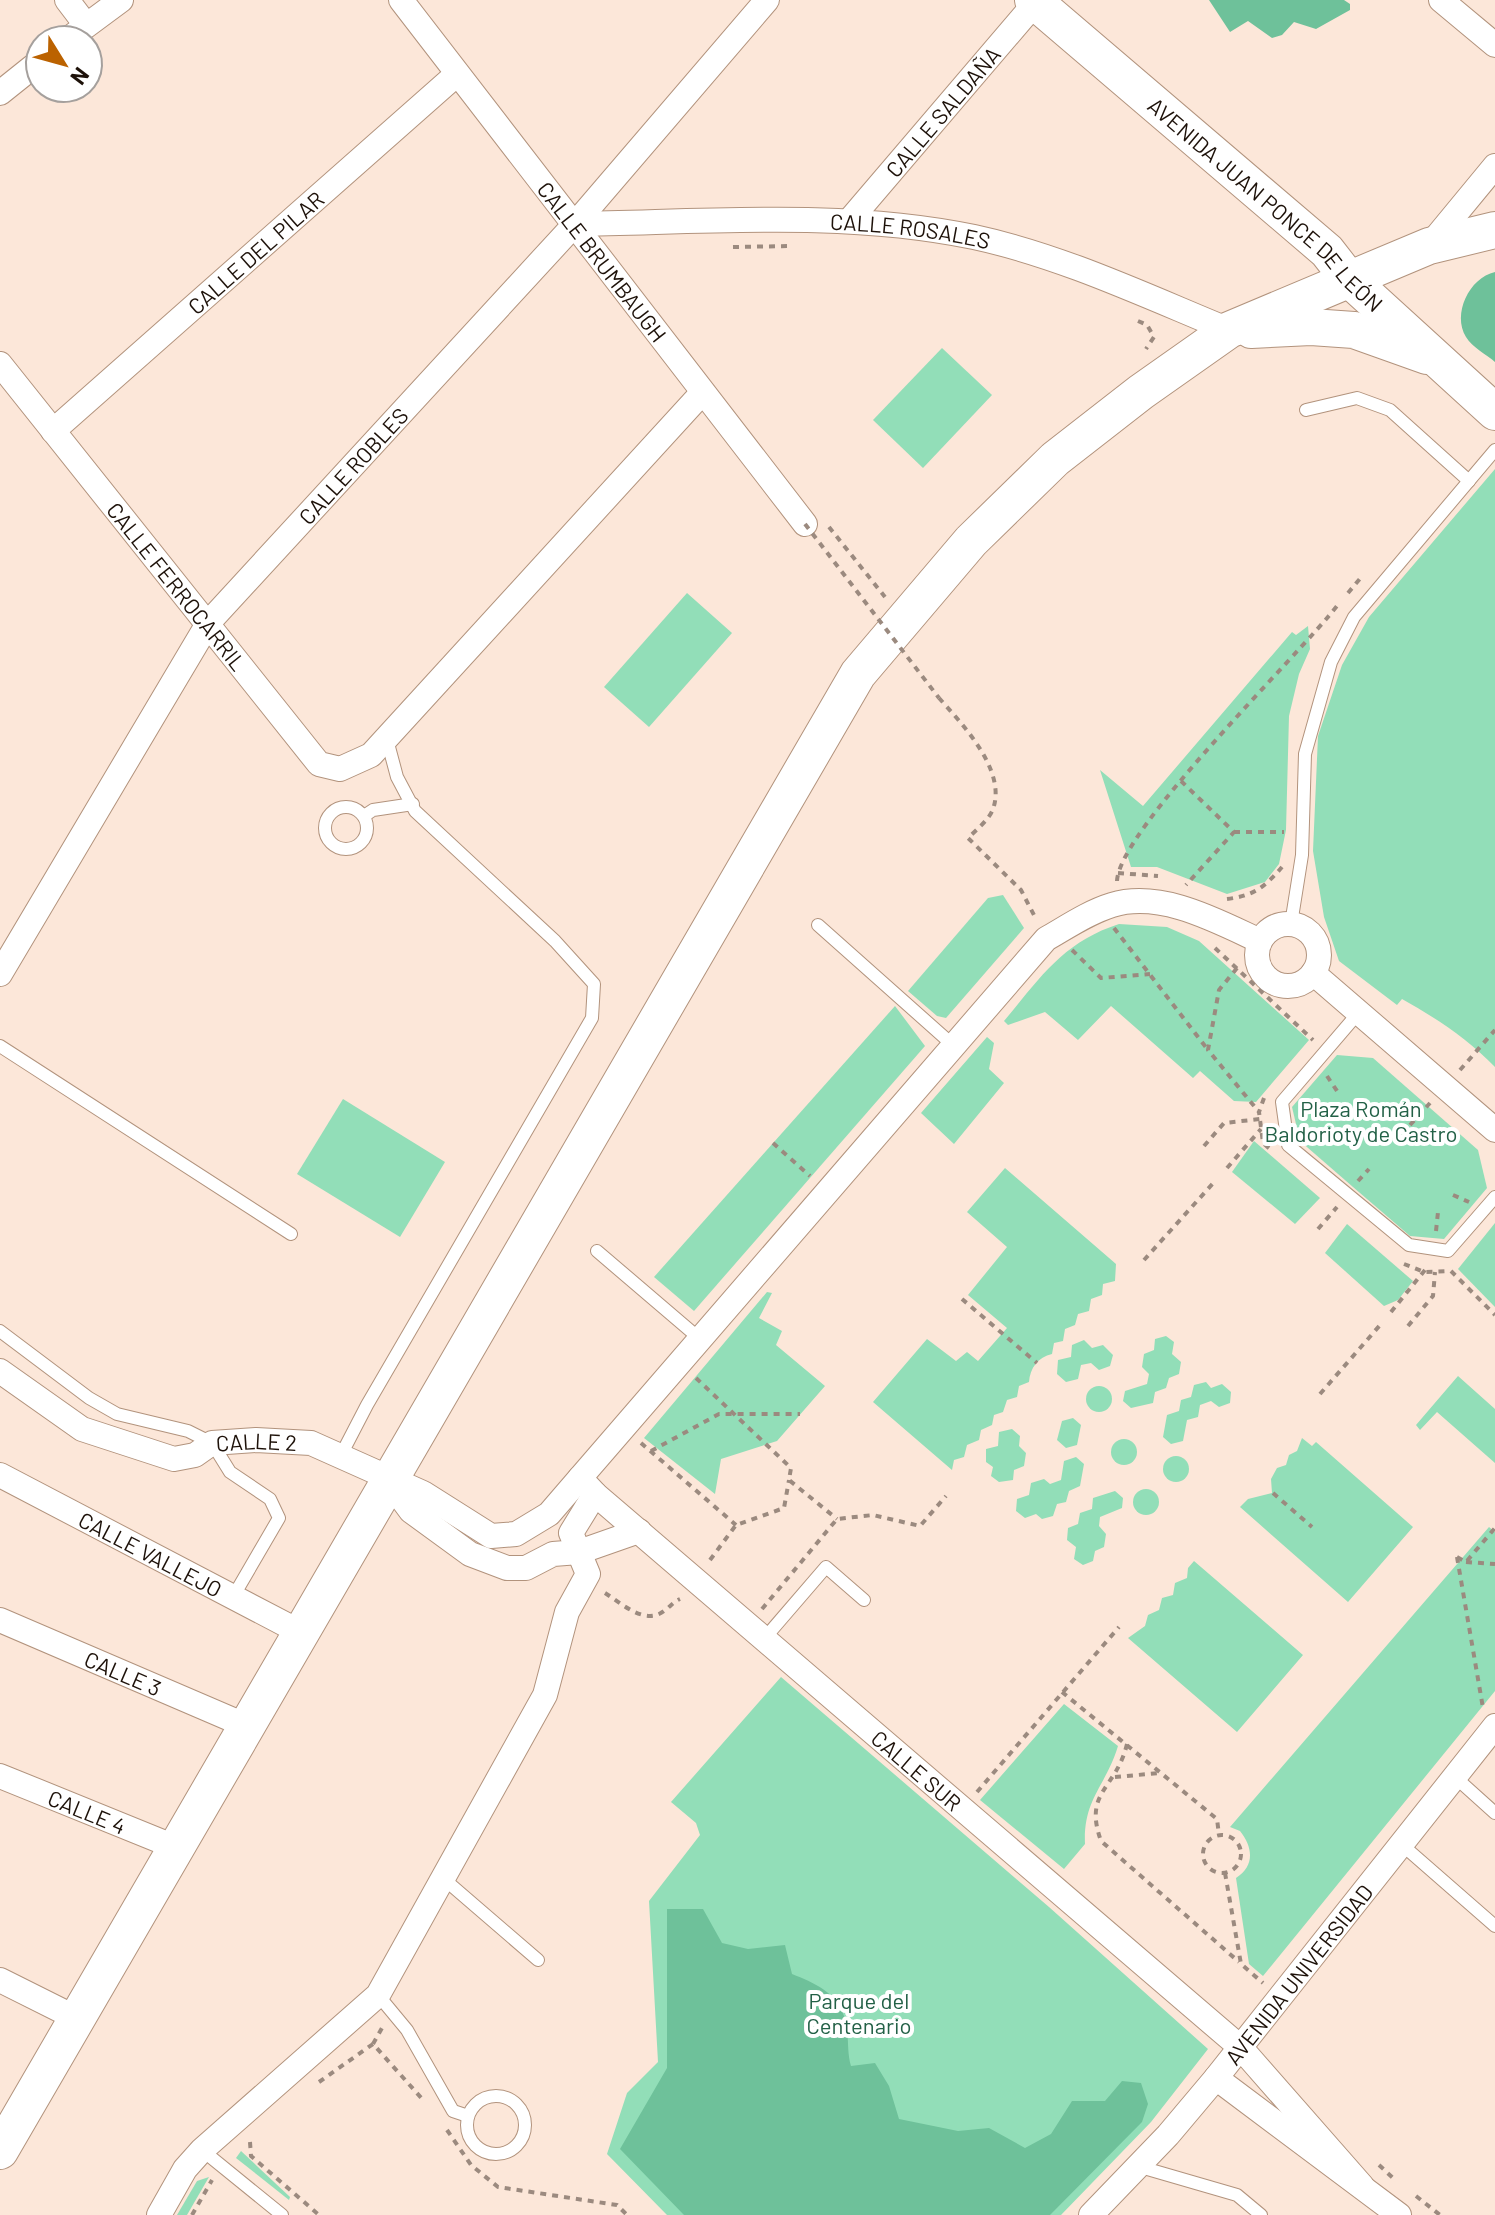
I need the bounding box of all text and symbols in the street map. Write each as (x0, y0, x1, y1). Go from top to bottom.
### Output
north arrow (24, 24, 104, 104)
street label: CALLE SALDAÑA (880, 41, 1005, 182)
text: N (66, 63, 96, 90)
street label: AVENIDA JUAN PONCE DE LEÓN (1143, 92, 1389, 317)
street label: CALLE BRUMBAUGH (533, 176, 672, 347)
street label: CALLE DEL PILAR (182, 185, 328, 319)
street label: CALLE ROSALES (830, 208, 993, 253)
street label: CALLE ROBLES (293, 402, 413, 529)
street label: CALLE FERROCARRIL (102, 497, 252, 675)
park label: Plaza Román Baldorioty de Castro (1264, 1095, 1458, 1146)
street label: CALLE 2 (215, 1427, 298, 1456)
street label: CALLE VALLEJO (75, 1506, 227, 1602)
street label: CALLE 3 (81, 1645, 165, 1701)
street label: CALLE SUR (867, 1724, 967, 1816)
street label: CALLE 4 (44, 1784, 130, 1839)
street label: AVENIDA UNIVERSIDAD (1219, 1879, 1378, 2070)
park label: Parque del Centenario (806, 1987, 912, 2038)

